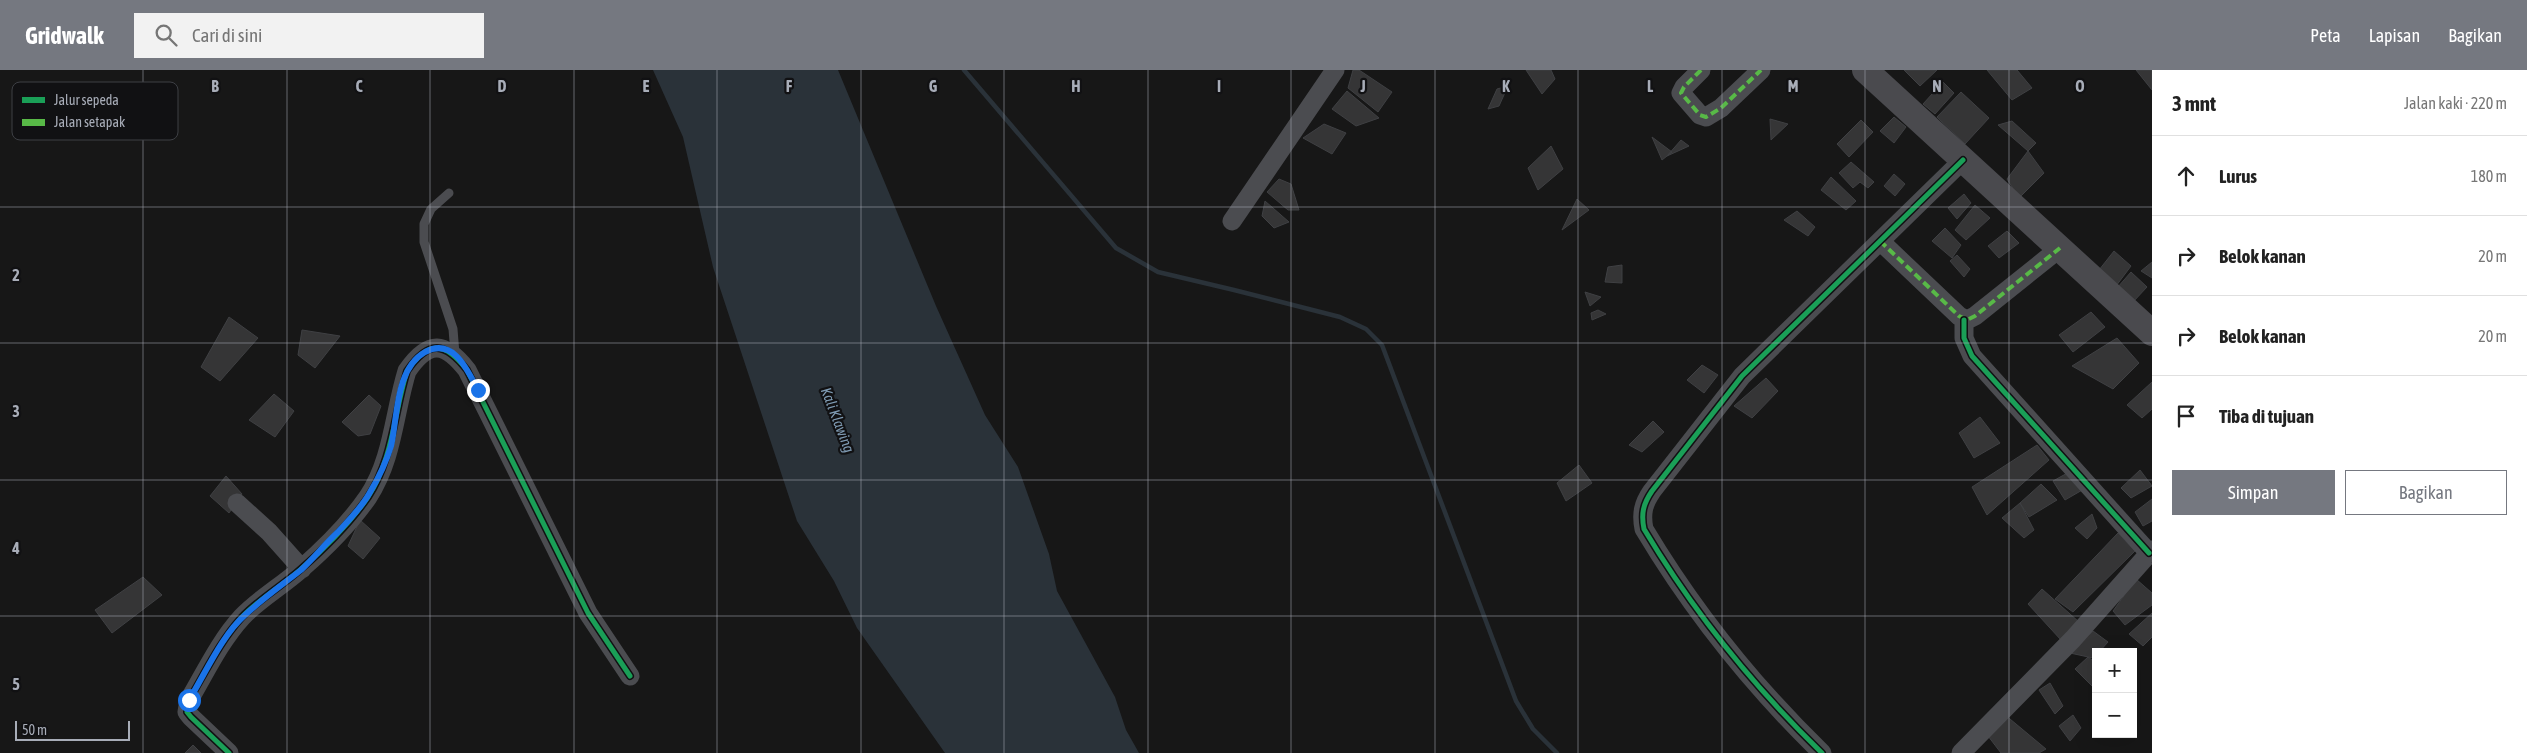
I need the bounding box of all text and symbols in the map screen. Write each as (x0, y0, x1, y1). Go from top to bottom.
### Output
search box (134, 13, 484, 58)
icon: search (152, 21, 180, 49)
text: Gridwalk (25, 22, 104, 49)
text: Cari di sini (192, 24, 262, 46)
text: Peta (2310, 25, 2341, 46)
text: Lapisan (2369, 25, 2420, 46)
text: Bagikan (2448, 25, 2502, 46)
text: B (211, 77, 219, 95)
text: C (355, 77, 363, 95)
text: D (498, 77, 507, 95)
text: E (643, 77, 650, 95)
text: F (786, 77, 793, 95)
text: G (929, 77, 938, 95)
text: H (1071, 77, 1081, 95)
text: I (1217, 77, 1221, 95)
text: J (1359, 77, 1366, 95)
text: K (1502, 77, 1510, 95)
text: L (1647, 77, 1654, 95)
text: M (1788, 77, 1798, 95)
text: N (1932, 77, 1942, 95)
text: O (2075, 77, 2085, 95)
legend (12, 82, 178, 140)
text: 3 mnt (2172, 91, 2216, 115)
text: Jalur sepeda (54, 92, 119, 108)
text: Jalan kaki · 220 m (2404, 94, 2507, 112)
text: Jalan setapak (54, 114, 125, 130)
icon: ahead (2172, 162, 2200, 190)
text: Lurus (2219, 165, 2257, 187)
text: 180 m (2471, 167, 2507, 185)
icon: right (2172, 242, 2200, 270)
text: Belok kanan (2219, 245, 2306, 267)
text: 20 m (2478, 247, 2507, 265)
text: 2 (12, 266, 20, 284)
icon: right (2172, 322, 2200, 350)
text: Belok kanan (2219, 325, 2306, 347)
text: 20 m (2478, 327, 2507, 345)
route end (467, 379, 490, 402)
water label: Kali Klawing (818, 385, 858, 455)
text: 3 (12, 402, 20, 420)
icon: arrive (2172, 402, 2200, 430)
text: Tiba di tujuan (2219, 405, 2314, 427)
button: Simpan (2172, 470, 2335, 515)
button: Bagikan (2345, 470, 2507, 515)
text: 4 (11, 539, 20, 557)
map controls (2092, 648, 2137, 738)
button: + (2092, 648, 2137, 693)
text: 5 (12, 675, 20, 693)
route start (178, 689, 201, 712)
button: − (2092, 693, 2137, 738)
scale bar (15, 718, 130, 741)
text: 50 m (22, 722, 47, 738)

